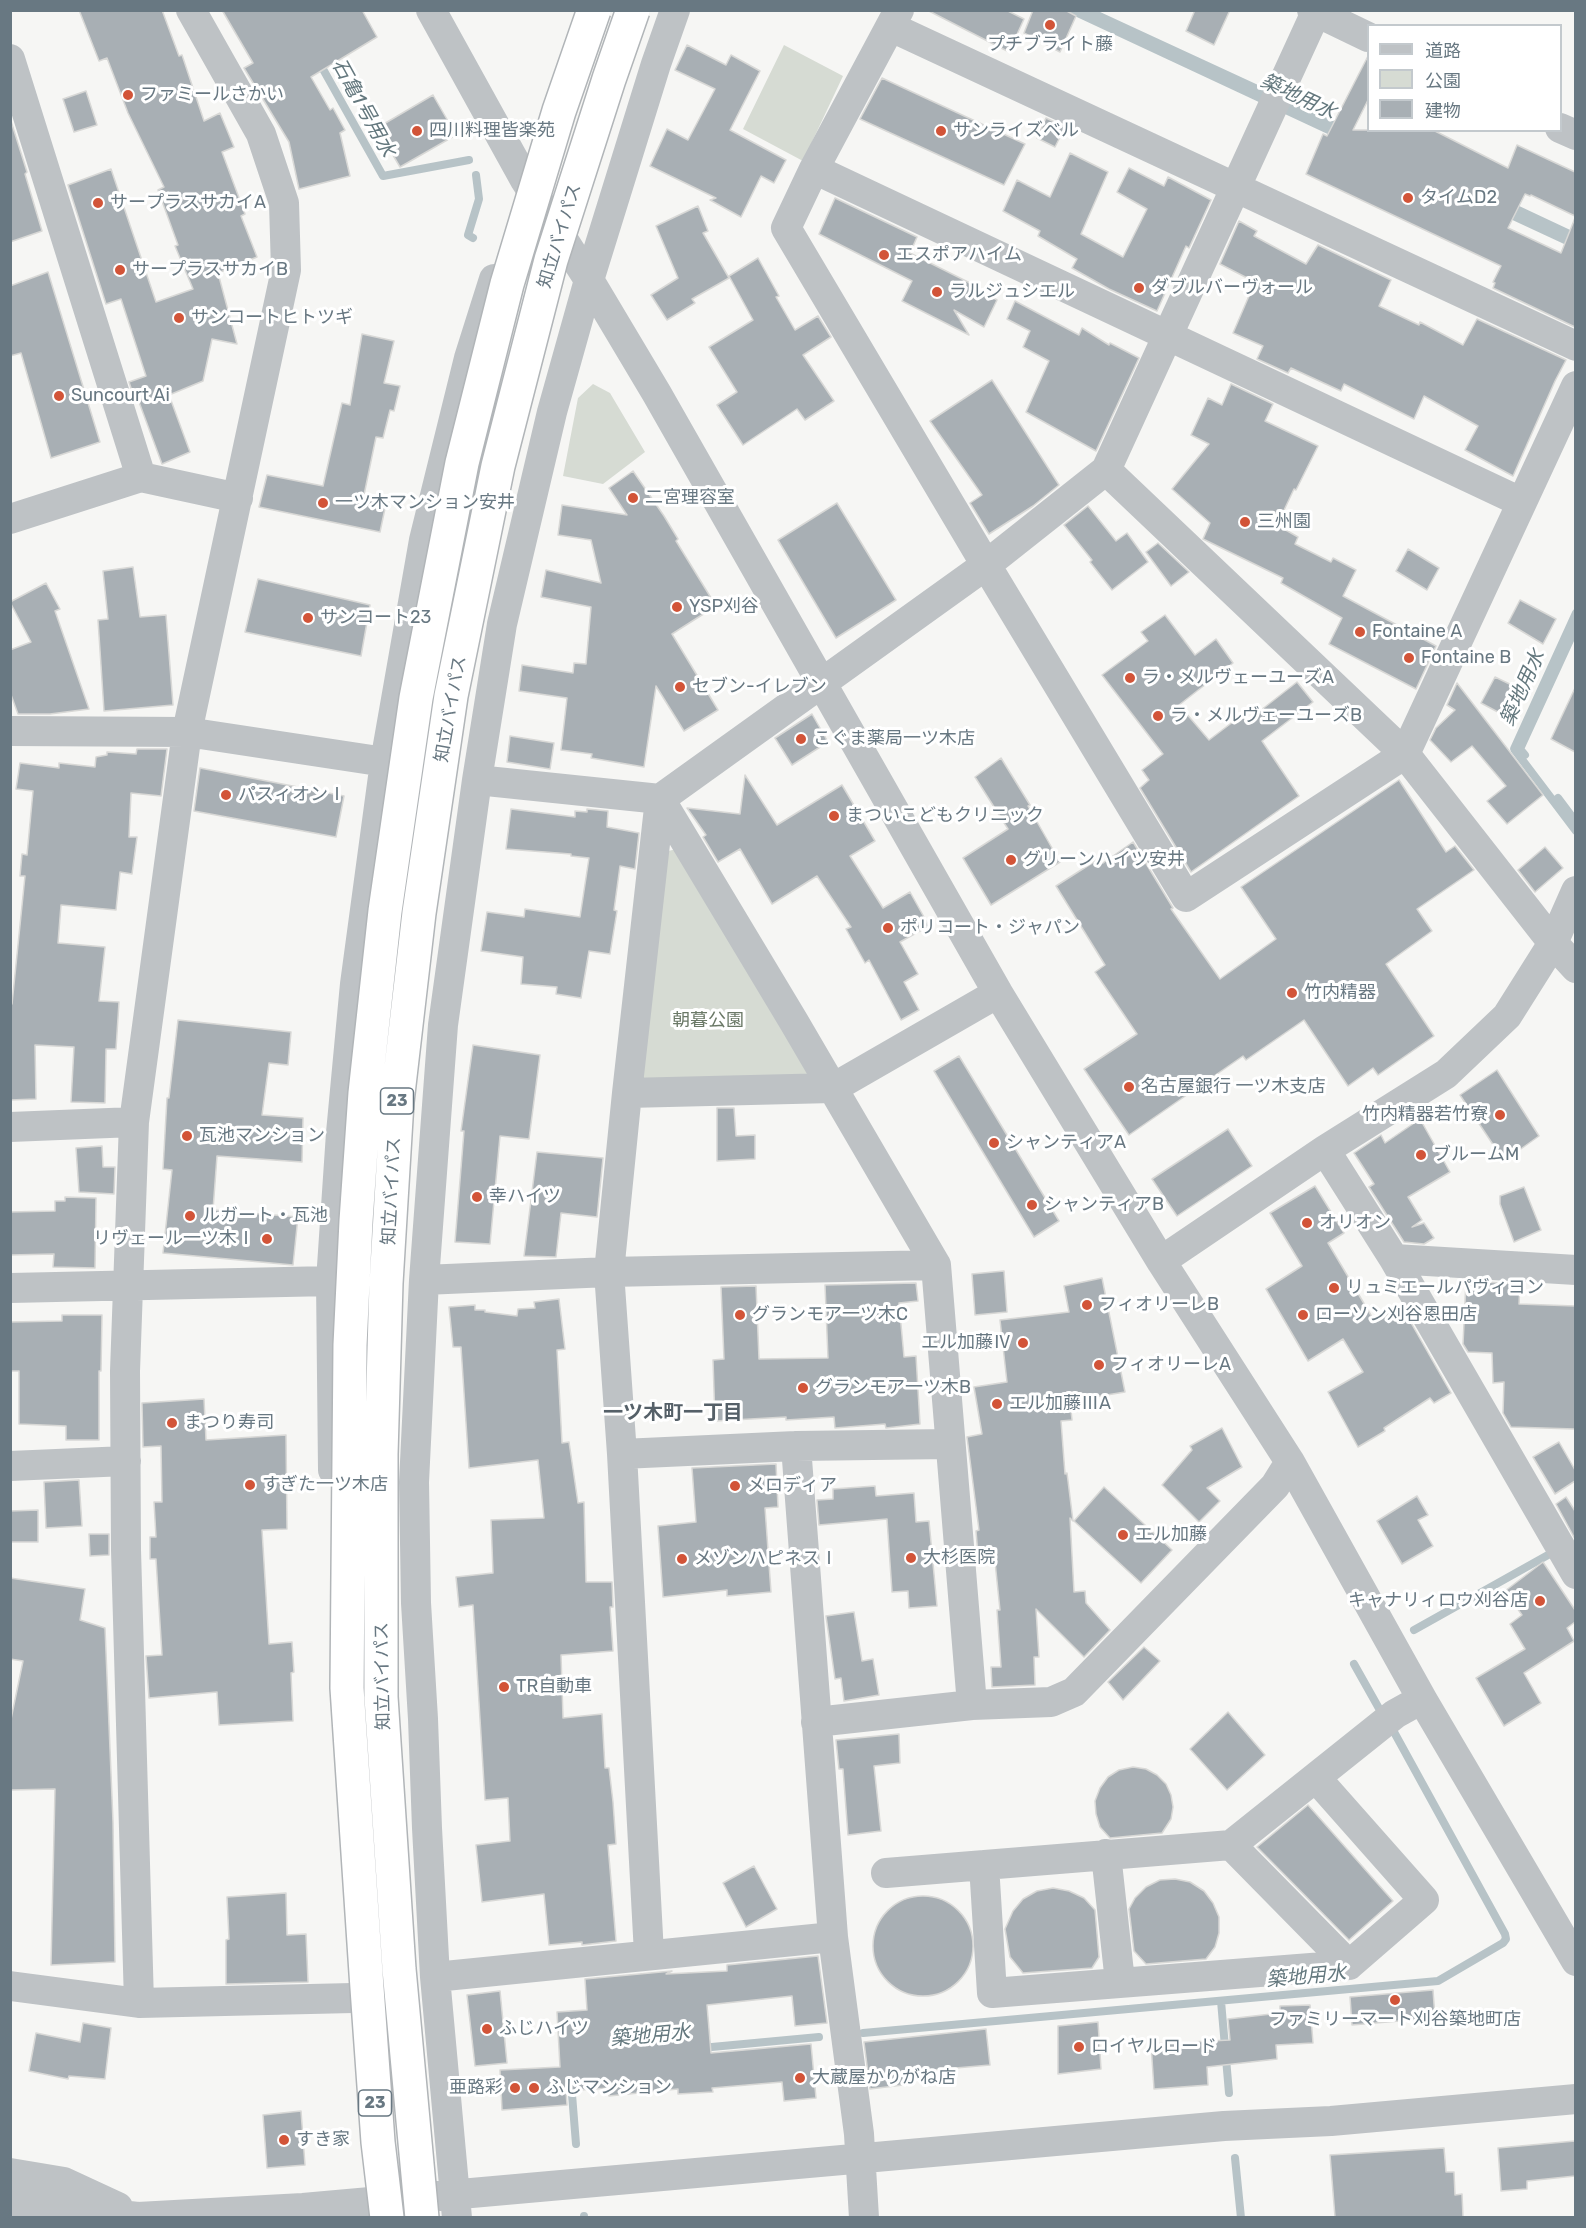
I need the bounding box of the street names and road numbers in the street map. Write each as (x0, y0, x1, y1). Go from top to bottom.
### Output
street label: 知立バイパス (534, 181, 586, 291)
street label: 知立バイパス (431, 654, 471, 764)
road number: 23 (380, 1088, 414, 1114)
street label: 知立バイパス (378, 1137, 406, 1245)
street label: 知立バイパス (371, 1622, 395, 1730)
road number: 23 (358, 2090, 392, 2116)

